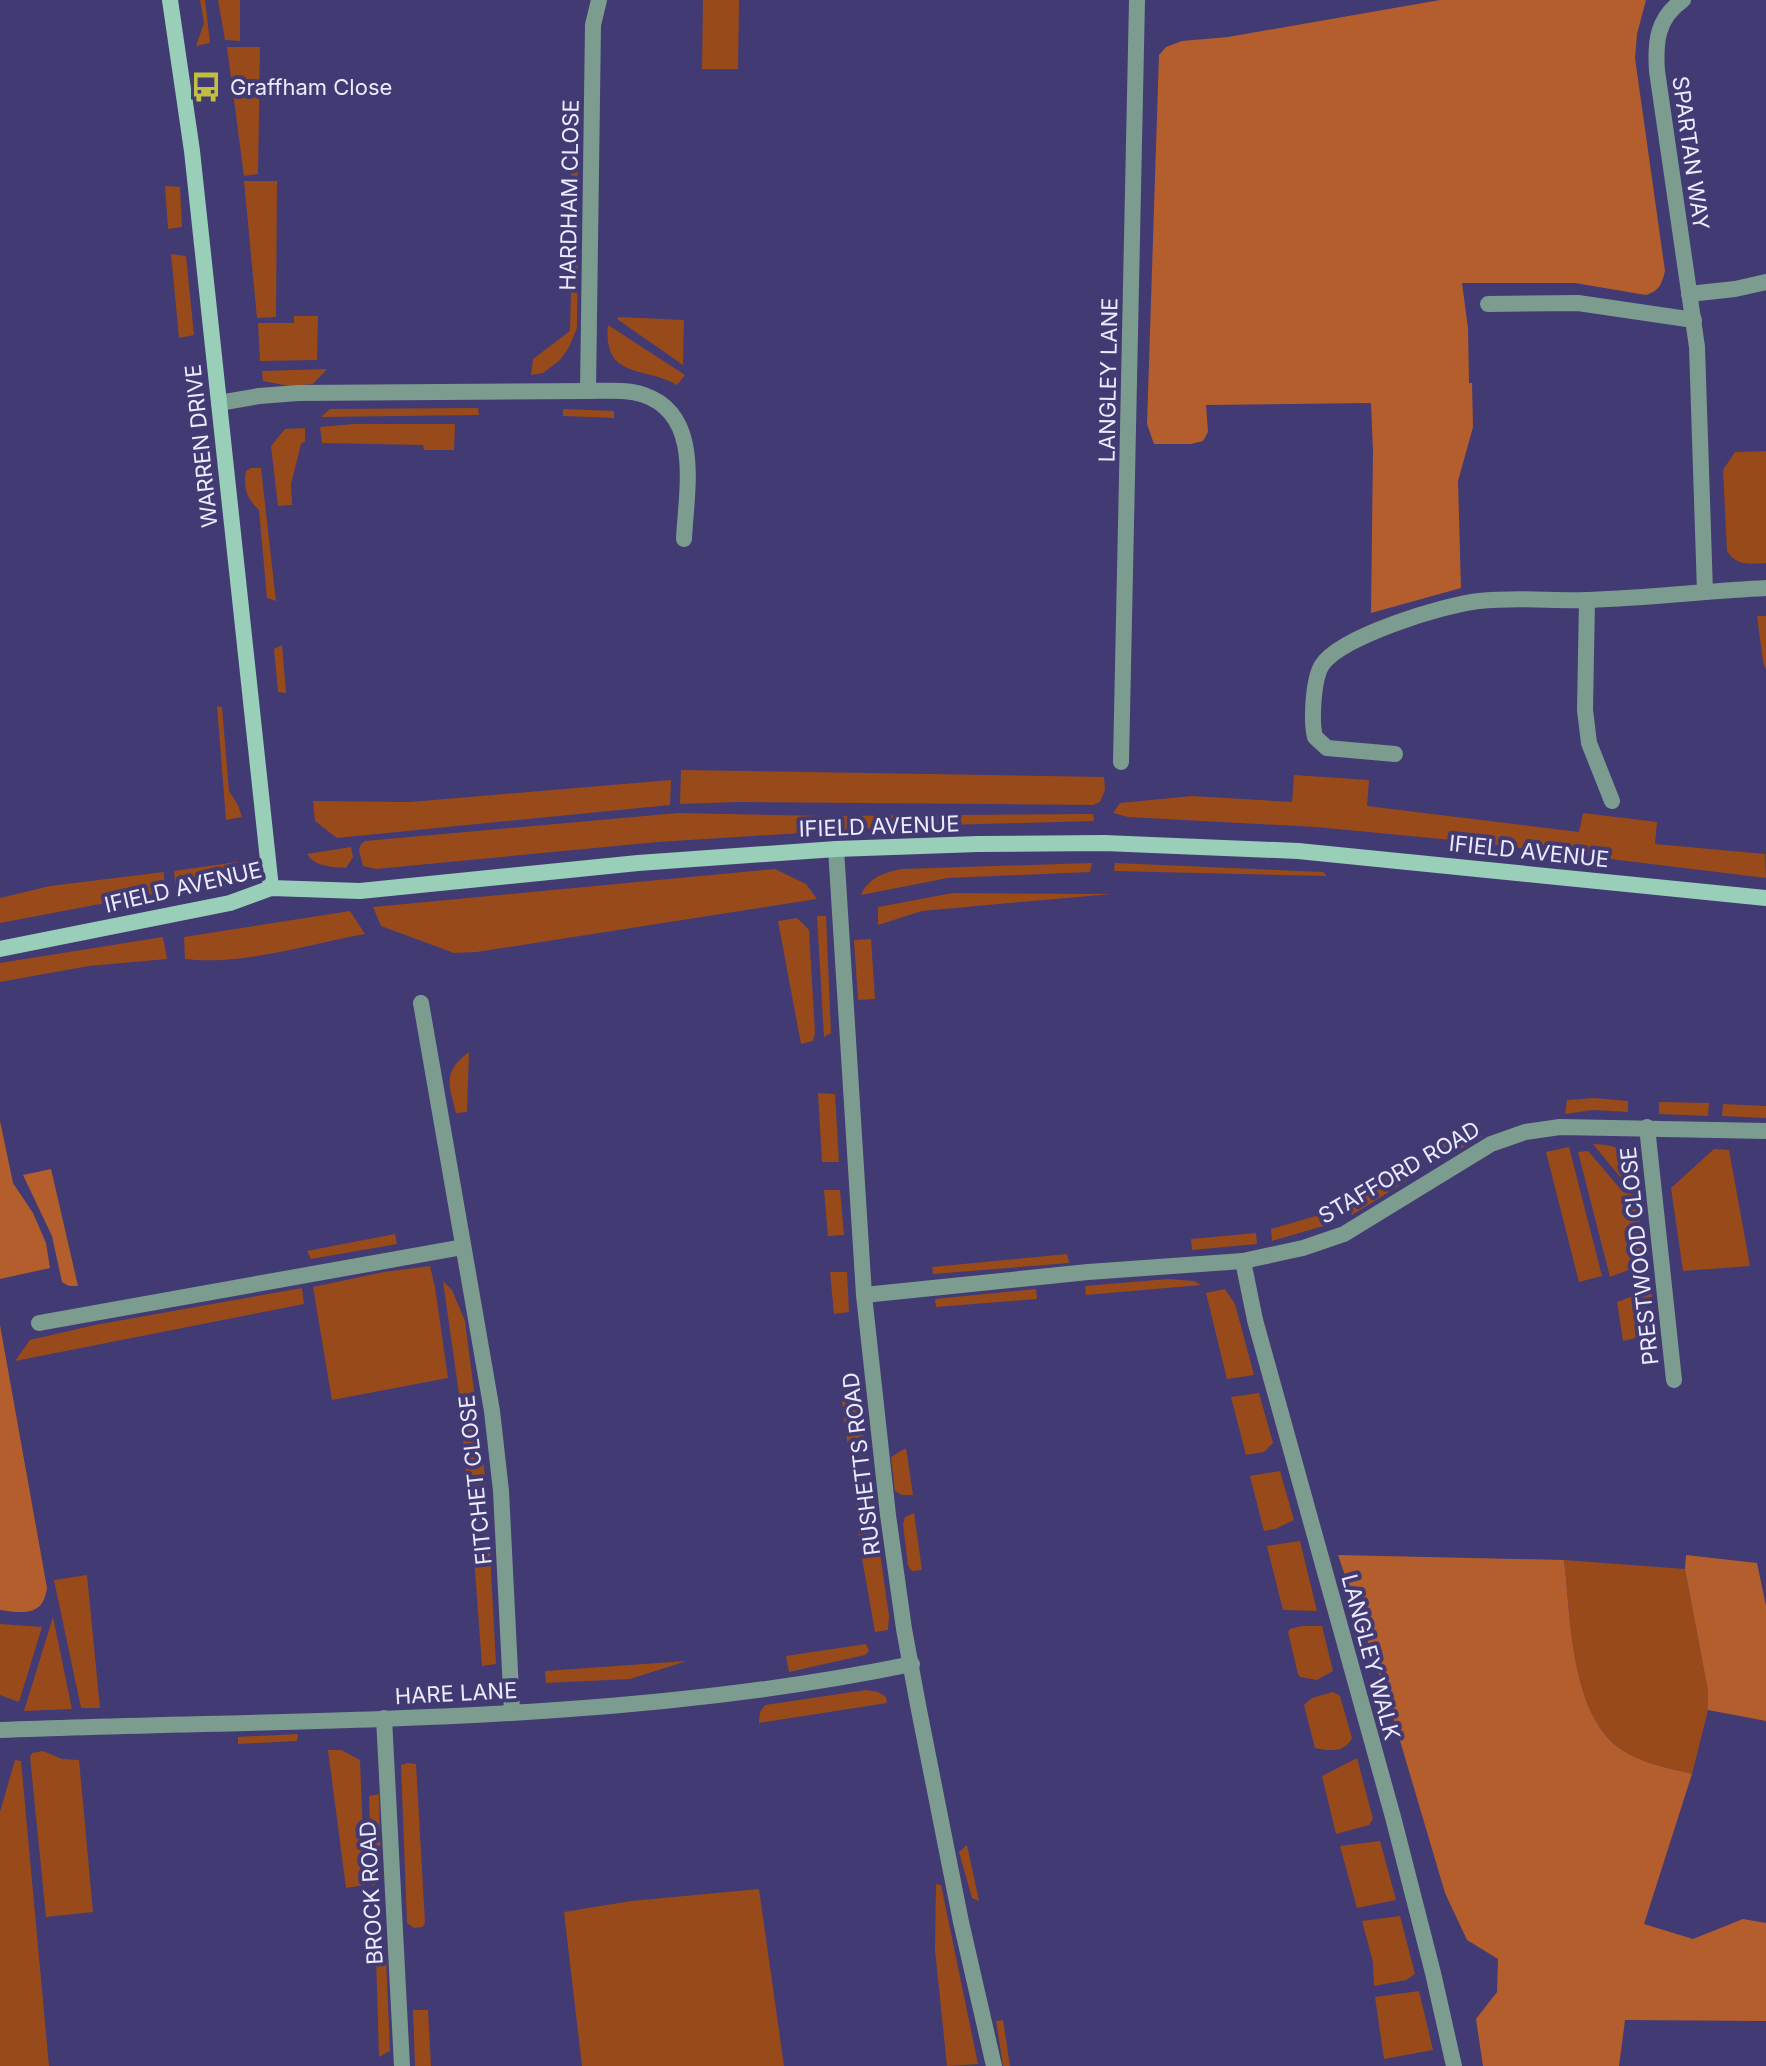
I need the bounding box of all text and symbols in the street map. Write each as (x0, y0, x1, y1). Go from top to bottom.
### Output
bus stop icon: Graffham Close (189, 70, 223, 104)
place label: Graffham Close (230, 74, 392, 100)
street label: SPARTAN WAY (1667, 74, 1715, 232)
street label: HARDHAM CLOSE (554, 99, 584, 291)
street label: LANGLEY LANE (1094, 297, 1122, 463)
street label: WARREN DRIVE (179, 363, 223, 529)
street label: IFIELD AVENUE (798, 810, 960, 842)
street label: IFIELD AVENUE (1448, 830, 1610, 872)
street label: IFIELD AVENUE (102, 856, 264, 918)
street label: STAFFORD ROAD (1314, 1115, 1484, 1229)
street label: PRESTWOOD CLOSE (1615, 1146, 1663, 1366)
street label: RUSHETTS ROAD (837, 1371, 885, 1557)
street label: FITCHET CLOSE (453, 1394, 497, 1566)
street label: LANGLEY WALK (1336, 1571, 1406, 1743)
street label: HARE LANE (394, 1677, 518, 1709)
street label: BROCK ROAD (354, 1821, 388, 1965)

